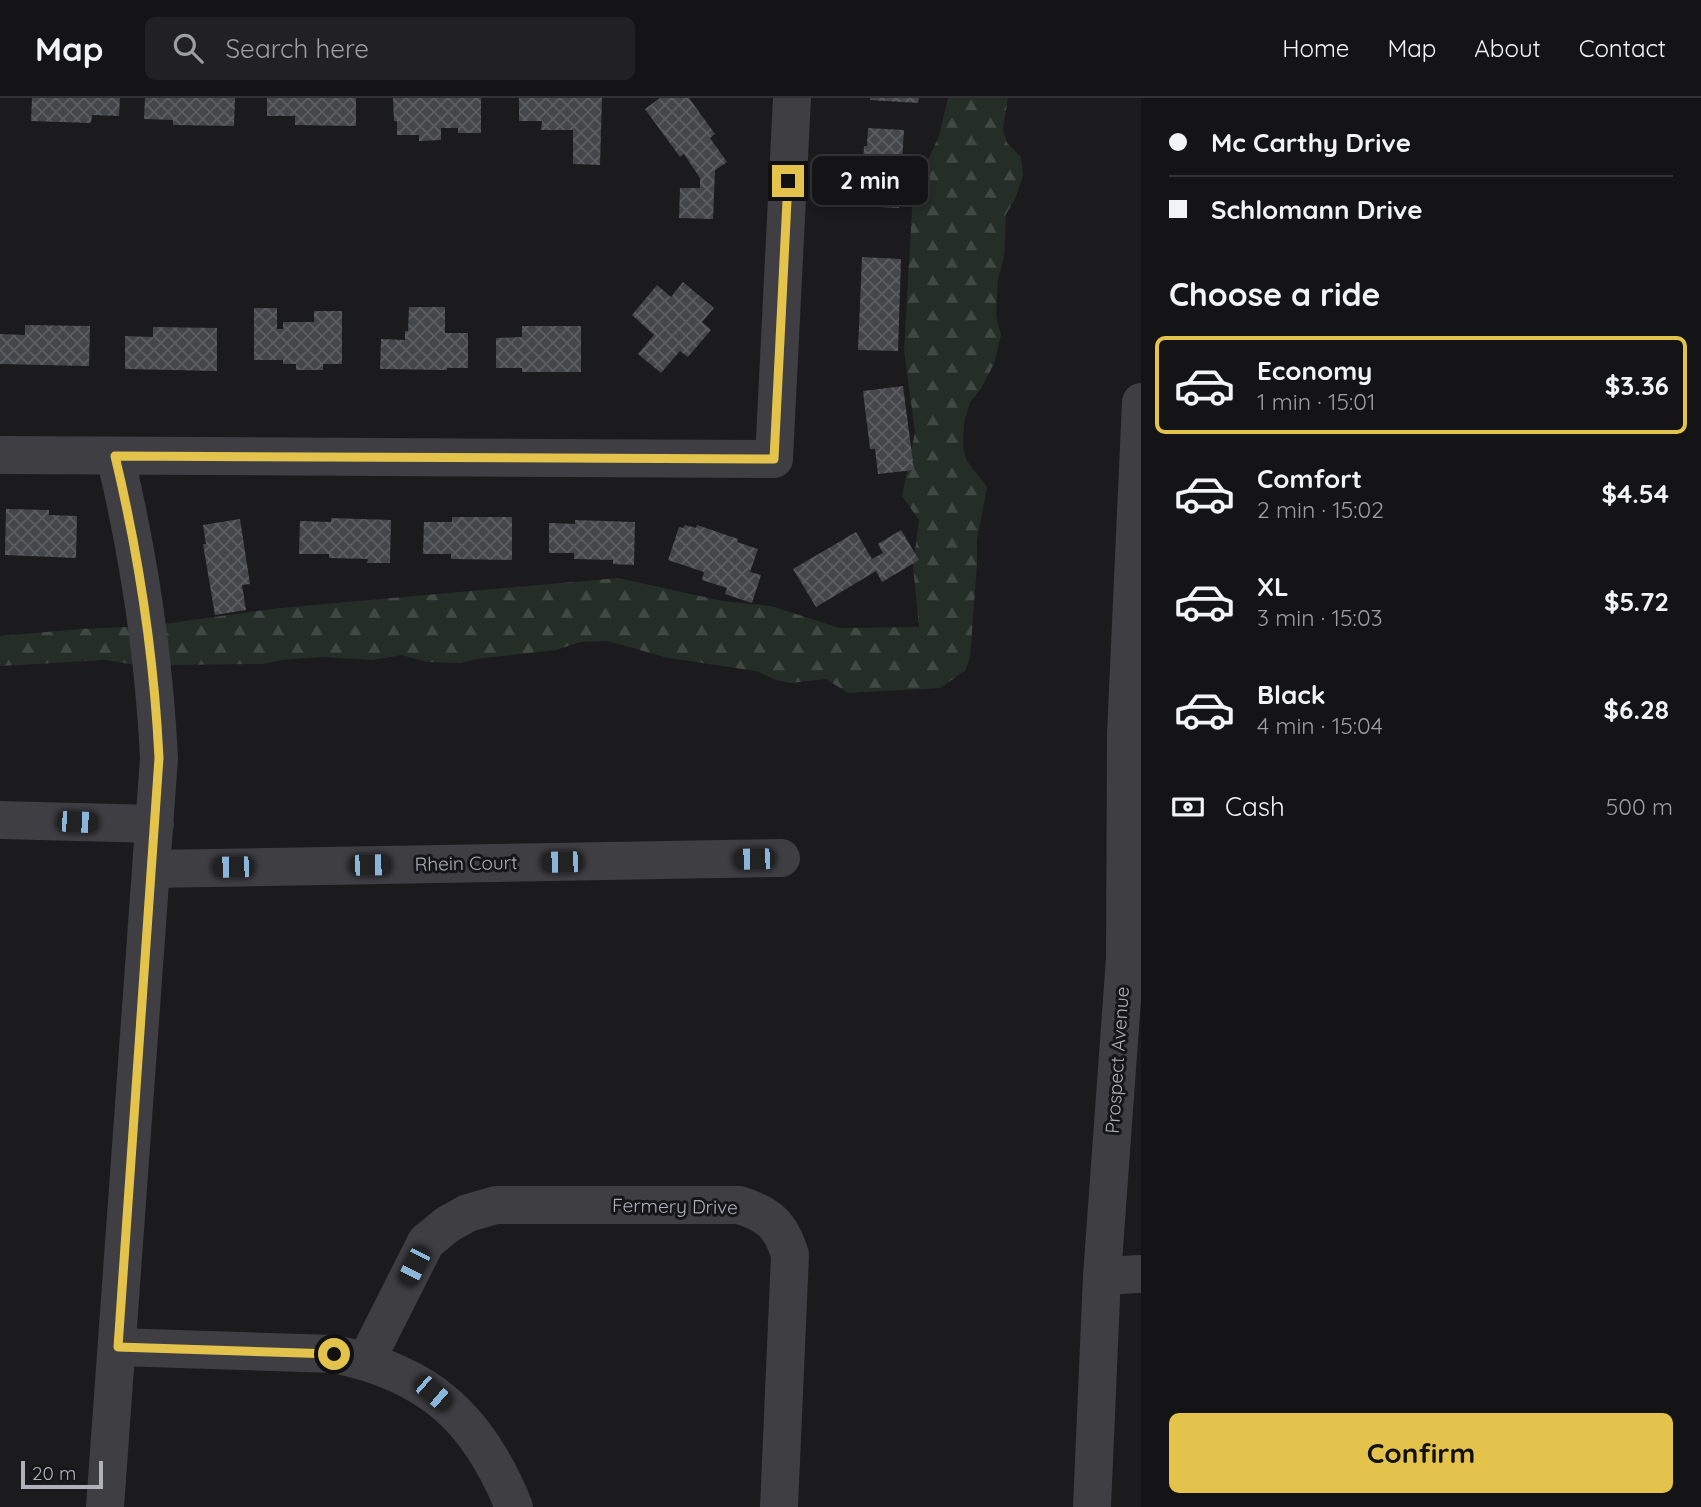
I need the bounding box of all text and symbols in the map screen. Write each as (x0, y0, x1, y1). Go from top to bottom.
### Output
search box (145, 17, 635, 80)
text: Map (35, 28, 103, 69)
icon: search (169, 29, 207, 67)
text: Search here (225, 32, 369, 65)
text: Home (1282, 33, 1349, 63)
text: Map (1387, 33, 1436, 63)
text: About (1474, 33, 1541, 63)
text: Contact (1579, 33, 1666, 63)
text: Mc Carthy Drive (1211, 126, 1411, 159)
callout: 2 min (812, 156, 928, 206)
route end (772, 165, 804, 197)
text: 2 min (840, 166, 900, 195)
text: Schlomann Drive (1211, 193, 1423, 226)
text: Choose a ride (1169, 274, 1381, 314)
icon: car (1173, 354, 1236, 417)
text: Economy (1257, 354, 1372, 387)
text: $3.36 (1605, 369, 1669, 402)
text: 1 min · 15:01 (1257, 387, 1376, 416)
icon: car (1173, 462, 1236, 525)
text: Comfort (1257, 462, 1362, 495)
text: $4.54 (1601, 477, 1669, 510)
text: 2 min · 15:02 (1257, 495, 1384, 524)
icon: car (1173, 570, 1236, 633)
text: XL (1257, 570, 1289, 603)
text: $5.72 (1604, 585, 1669, 618)
text: 3 min · 15:03 (1257, 603, 1383, 632)
icon: car (1173, 678, 1236, 741)
text: Black (1257, 678, 1326, 711)
text: $6.28 (1604, 693, 1669, 726)
text: 4 min · 15:04 (1257, 711, 1383, 740)
icon: cash (1169, 788, 1207, 826)
text: Cash (1225, 790, 1285, 823)
text: 500 m (1606, 792, 1673, 821)
car (56, 811, 99, 833)
car (733, 848, 776, 870)
street label: Rhein Court (414, 850, 518, 876)
car (541, 851, 584, 873)
car (349, 854, 392, 876)
car (212, 856, 255, 878)
street label: Prospect Avenue (1100, 986, 1134, 1134)
street label: Fermery Drive (612, 1193, 738, 1219)
car (396, 1243, 433, 1289)
route start (318, 1338, 350, 1370)
car (411, 1371, 456, 1415)
button: Confirm (1169, 1413, 1673, 1493)
scale bar (21, 1458, 103, 1490)
text: 20 m (32, 1461, 76, 1485)

